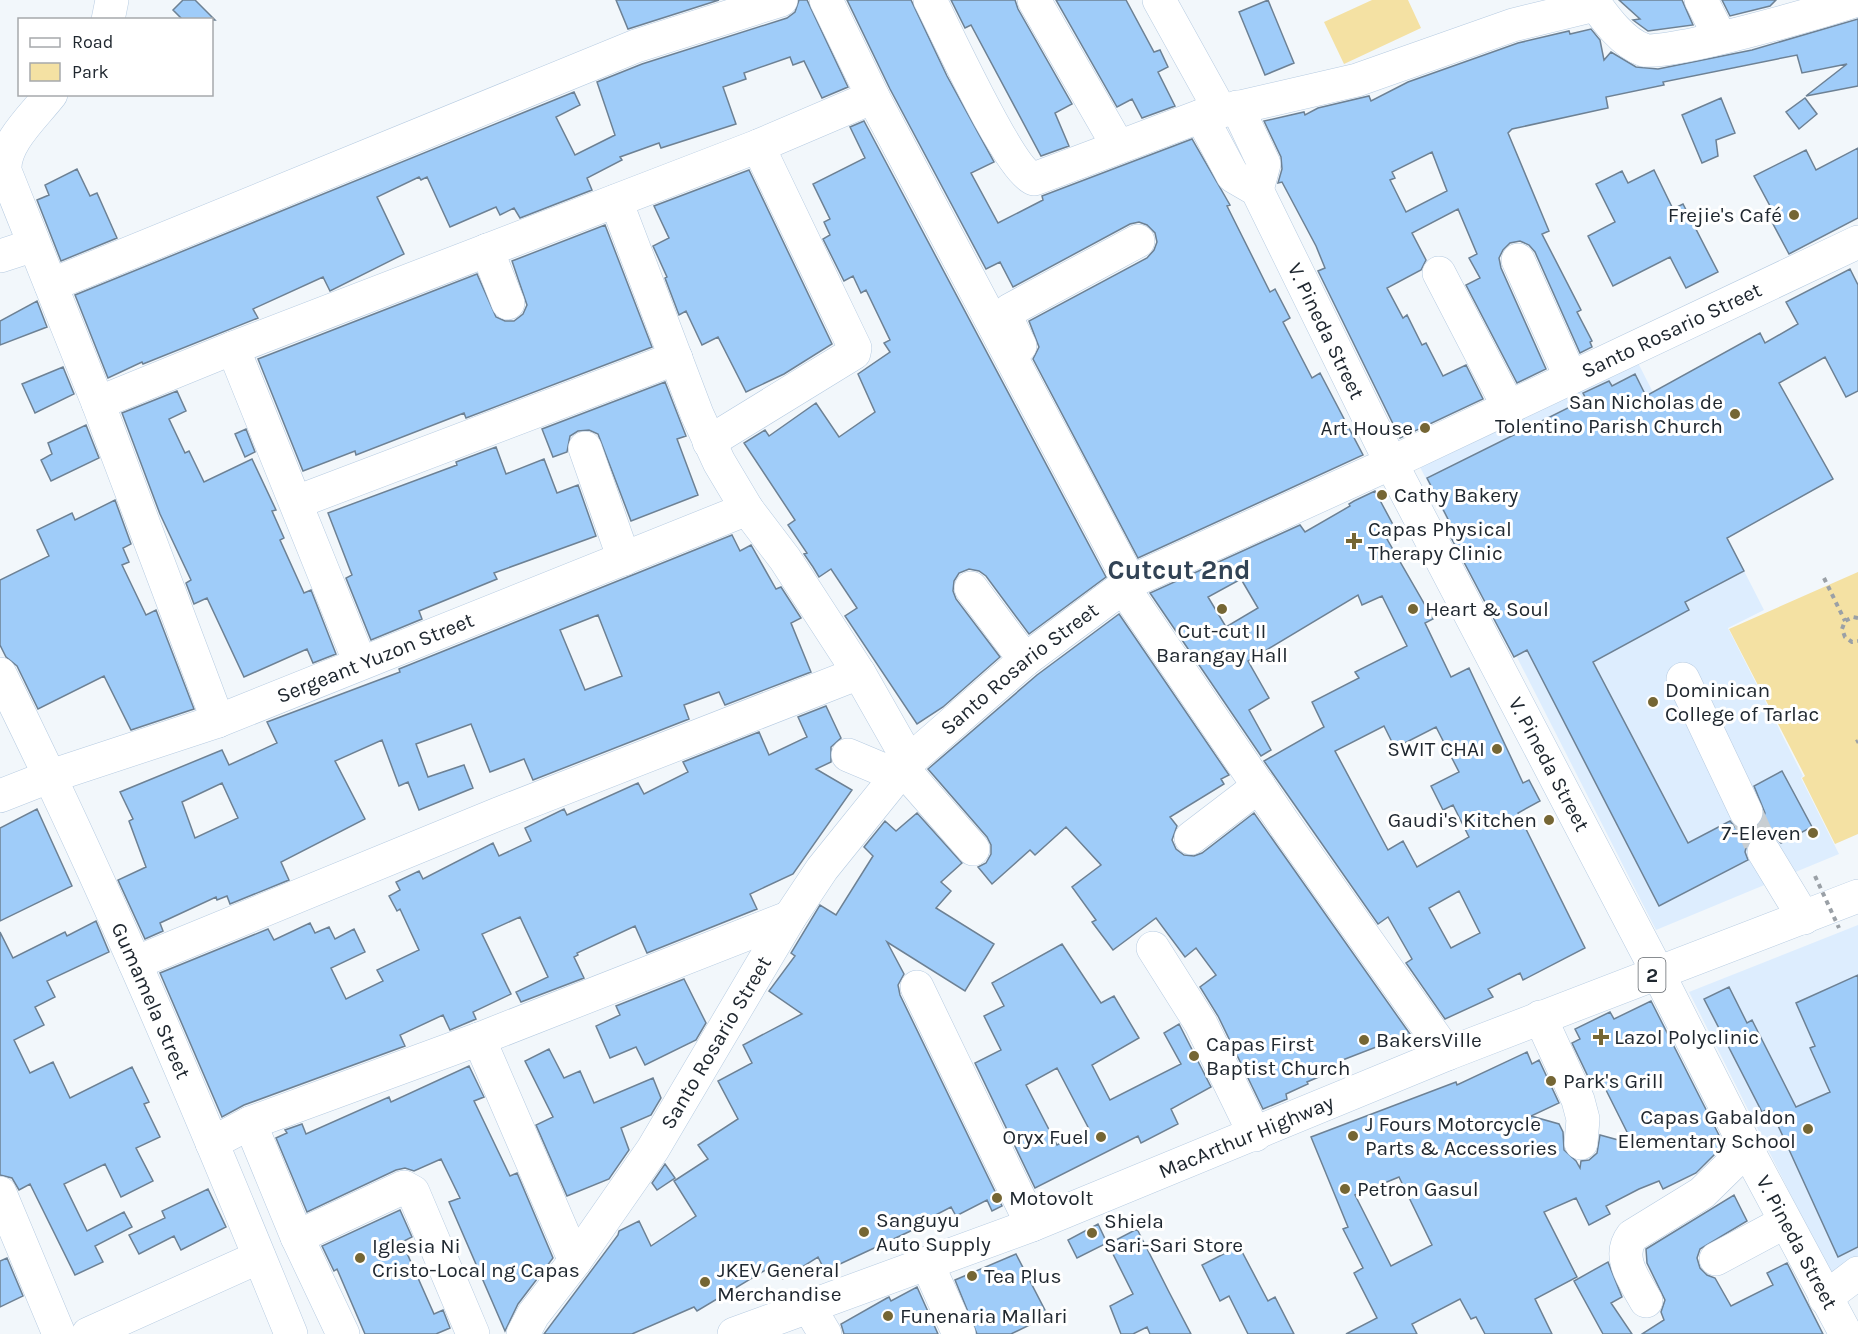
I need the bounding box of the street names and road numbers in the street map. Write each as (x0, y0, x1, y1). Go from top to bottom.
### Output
street label: V. Pineda Street (1283, 259, 1369, 403)
street label: Santo Rosario Street (1578, 277, 1765, 383)
street label: Santo Rosario Street (936, 598, 1103, 740)
street label: Sergeant Yuzon Street (273, 608, 477, 708)
street label: V. Pineda Street (1504, 693, 1595, 835)
street label: Gumamela Street (106, 919, 196, 1083)
street label: Santo Rosario Street (656, 952, 776, 1133)
road number: 2 (1638, 958, 1666, 992)
street label: MacArthur Highway (1155, 1090, 1338, 1183)
street label: V. Pineda Street (1751, 1171, 1843, 1314)

